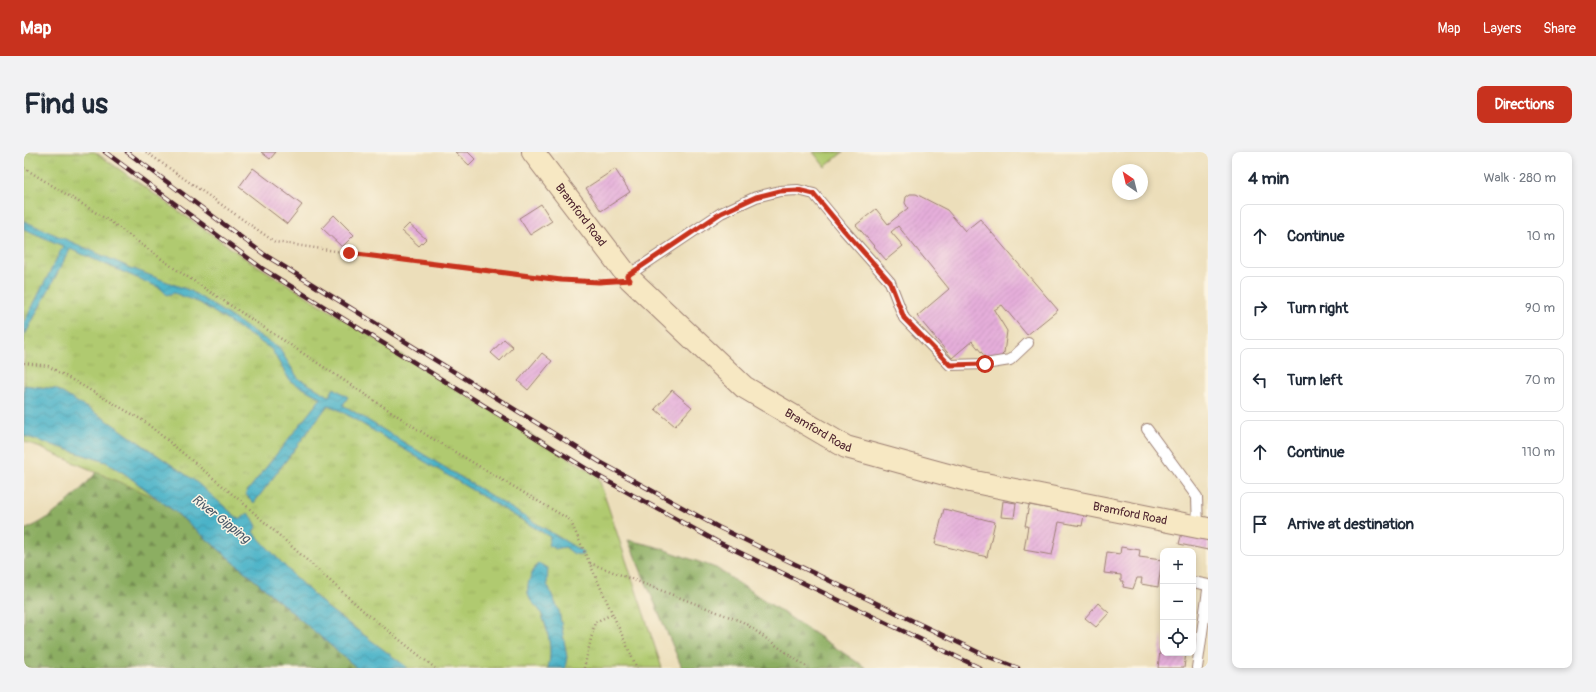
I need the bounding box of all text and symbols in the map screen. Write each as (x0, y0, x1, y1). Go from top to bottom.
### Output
text: Map (20, 16, 51, 40)
text: Map (1438, 20, 1461, 37)
text: Layers (1483, 20, 1521, 37)
text: Share (1543, 20, 1576, 37)
button: Directions (1477, 86, 1572, 123)
text: Find us (24, 87, 108, 122)
north arrow (1112, 164, 1148, 200)
text: 4 min (1248, 168, 1289, 189)
text: Walk · 280 m (1483, 170, 1556, 186)
street label: Bramford Road (552, 180, 610, 249)
icon: ahead (1249, 225, 1271, 247)
text: Continue (1287, 227, 1345, 246)
text: 10 m (1527, 228, 1555, 244)
route end (340, 244, 358, 262)
icon: right (1249, 297, 1271, 319)
text: Turn right (1287, 299, 1348, 318)
text: 90 m (1525, 300, 1555, 316)
route start (976, 355, 994, 373)
icon: left (1249, 369, 1271, 391)
text: Turn left (1287, 371, 1343, 390)
text: 70 m (1525, 372, 1555, 388)
street label: Bramford Road (782, 405, 853, 456)
icon: ahead (1249, 441, 1271, 463)
text: Continue (1287, 443, 1345, 462)
text: 110 m (1522, 444, 1555, 460)
water label: River Gipping (189, 491, 254, 548)
street label: Bramford Road (1092, 498, 1169, 528)
icon: arrive (1249, 513, 1271, 535)
text: Arrive at destination (1287, 515, 1414, 534)
map controls (1160, 548, 1196, 656)
button: + (1160, 548, 1196, 584)
button: − (1160, 584, 1196, 620)
button: locate (1160, 620, 1196, 656)

